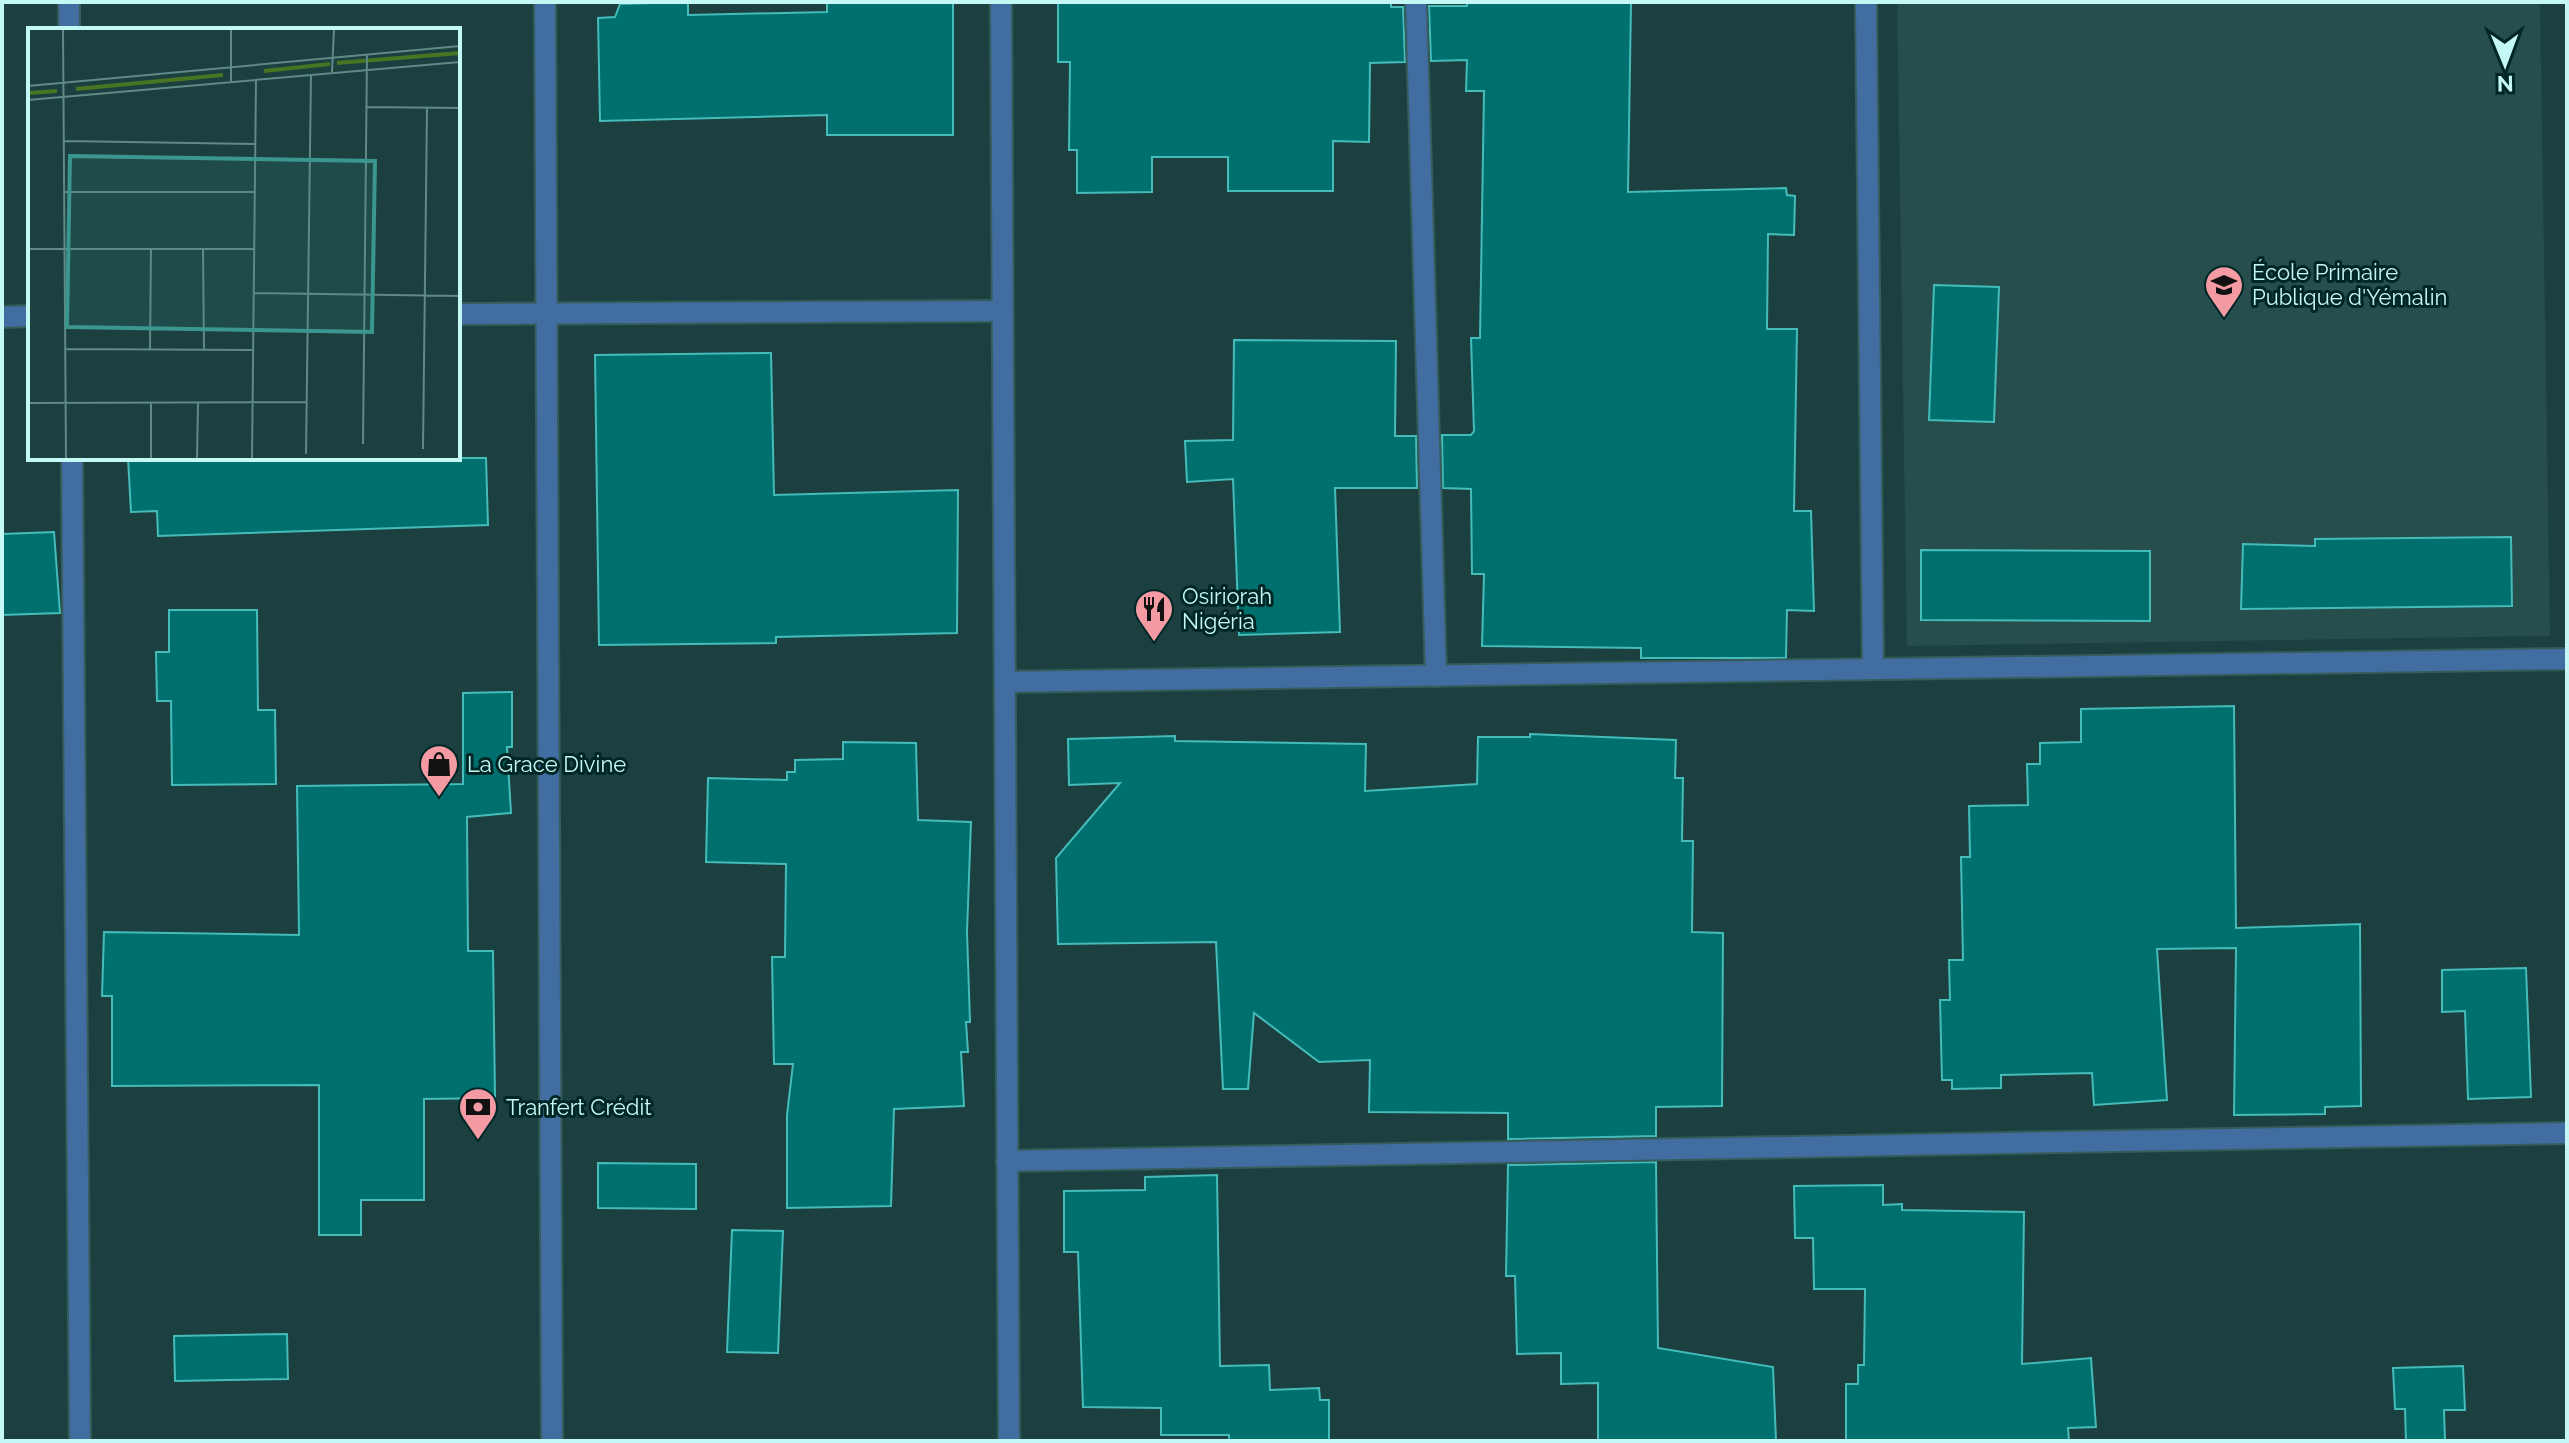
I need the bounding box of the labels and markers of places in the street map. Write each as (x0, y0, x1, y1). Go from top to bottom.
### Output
place label: École Primaire Publique d'Yémalin (2252, 259, 2447, 310)
school or university icon: École Primaire Publique d'Yémalin (2203, 264, 2245, 319)
place label: Osiriorah Nigéria (1182, 583, 1272, 634)
restaurant icon: Osiriorah Nigéria (1133, 588, 1175, 643)
shop icon: La Grace Divine (418, 743, 460, 798)
place label: La Grace Divine (467, 751, 626, 777)
bank icon: Tranfert Crédit (457, 1086, 499, 1141)
place label: Tranfert Crédit (506, 1094, 652, 1120)

